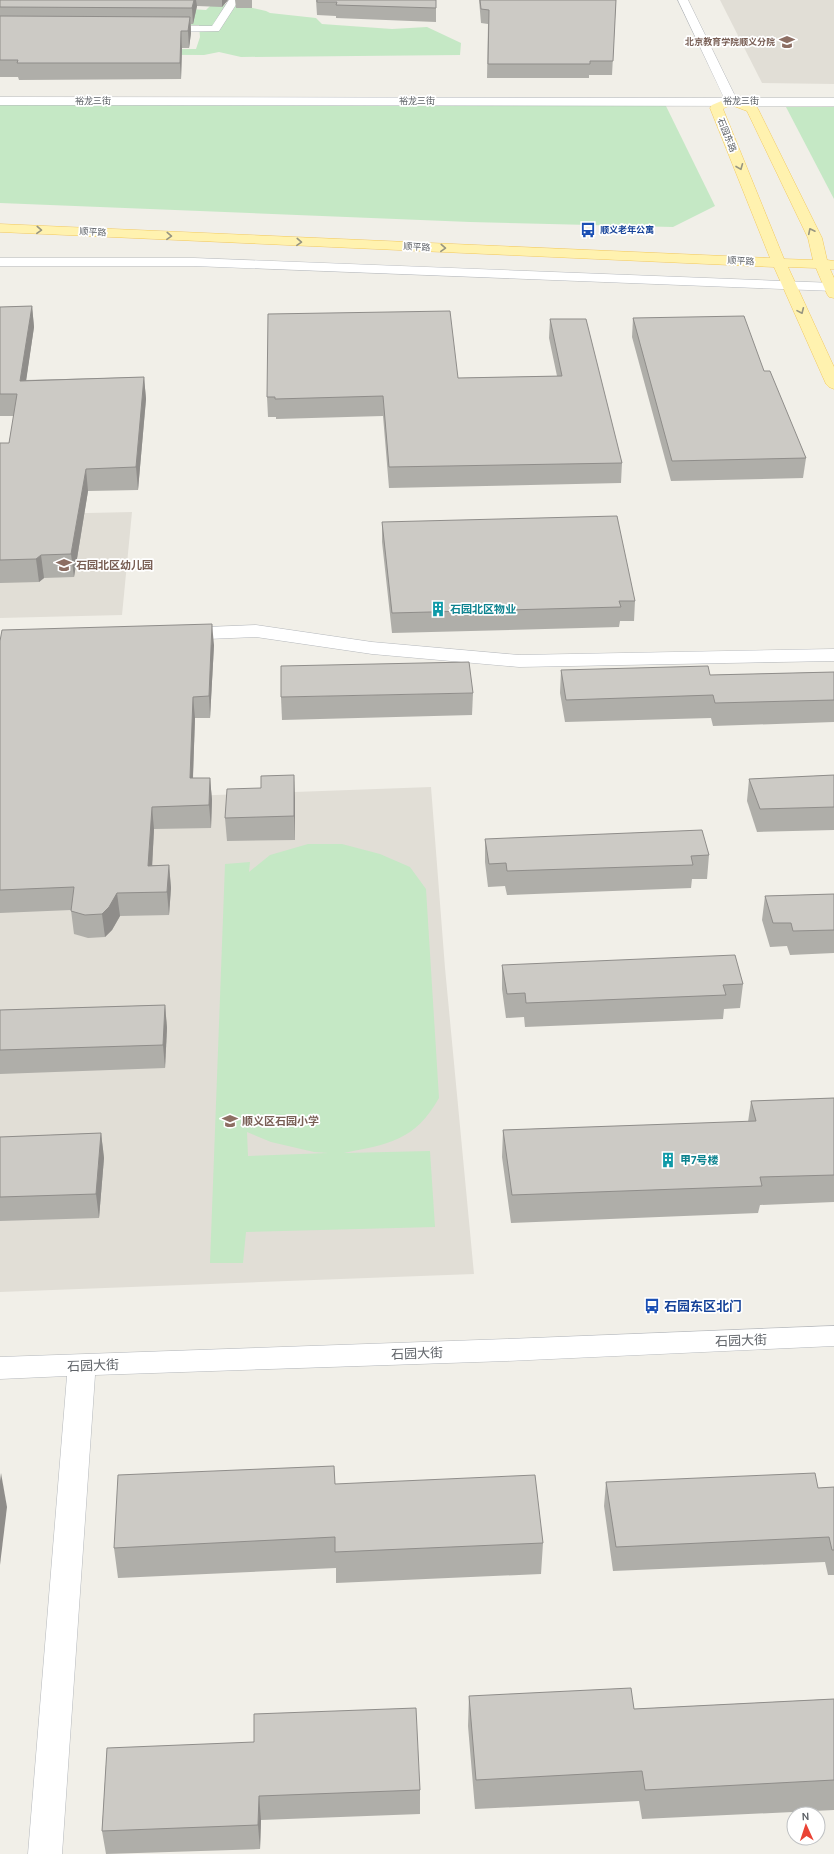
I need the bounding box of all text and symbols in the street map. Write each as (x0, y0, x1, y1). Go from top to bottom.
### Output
school or university icon: 北京教育学院顺义分院 (778, 33, 796, 51)
place label: 北京教育学院顺义分院 (685, 37, 775, 47)
street label: 裕龙三街 (75, 95, 111, 106)
street label: 裕龙三街 (399, 95, 435, 106)
street label: 裕龙三街 (723, 95, 759, 106)
street label: 石园东路 (716, 116, 738, 154)
one-way arrow (735, 163, 743, 171)
bus stop icon: 顺义老年公寓 (579, 221, 597, 239)
place label: 顺义老年公寓 (600, 225, 654, 235)
one-way arrow (36, 226, 42, 234)
street label: 顺平路 (79, 226, 107, 238)
one-way arrow (808, 228, 816, 235)
one-way arrow (166, 231, 172, 240)
one-way arrow (296, 237, 302, 246)
street label: 顺平路 (403, 241, 431, 253)
one-way arrow (440, 244, 446, 252)
street label: 顺平路 (727, 255, 755, 267)
one-way arrow (796, 307, 804, 315)
school or university icon: 石园北区幼儿园 (55, 556, 73, 574)
place label: 石园北区幼儿园 (76, 559, 153, 572)
building icon: 石园北区物业 (429, 600, 447, 618)
place label: 石园北区物业 (450, 603, 516, 616)
school or university icon: 顺义区石园小学 (221, 1112, 239, 1130)
place label: 顺义区石园小学 (242, 1115, 319, 1128)
building icon: 甲7号楼 (659, 1151, 677, 1169)
place label: 甲7号楼 (680, 1154, 718, 1167)
bus stop icon: 石园东区北门 (643, 1297, 661, 1315)
place label: 石园东区北门 (664, 1299, 742, 1314)
street label: 石园大街 (715, 1332, 767, 1349)
street label: 石园大街 (391, 1345, 443, 1362)
street label: 石园大街 (67, 1357, 119, 1374)
north arrow (786, 1806, 826, 1846)
text: N (801, 1810, 810, 1823)

